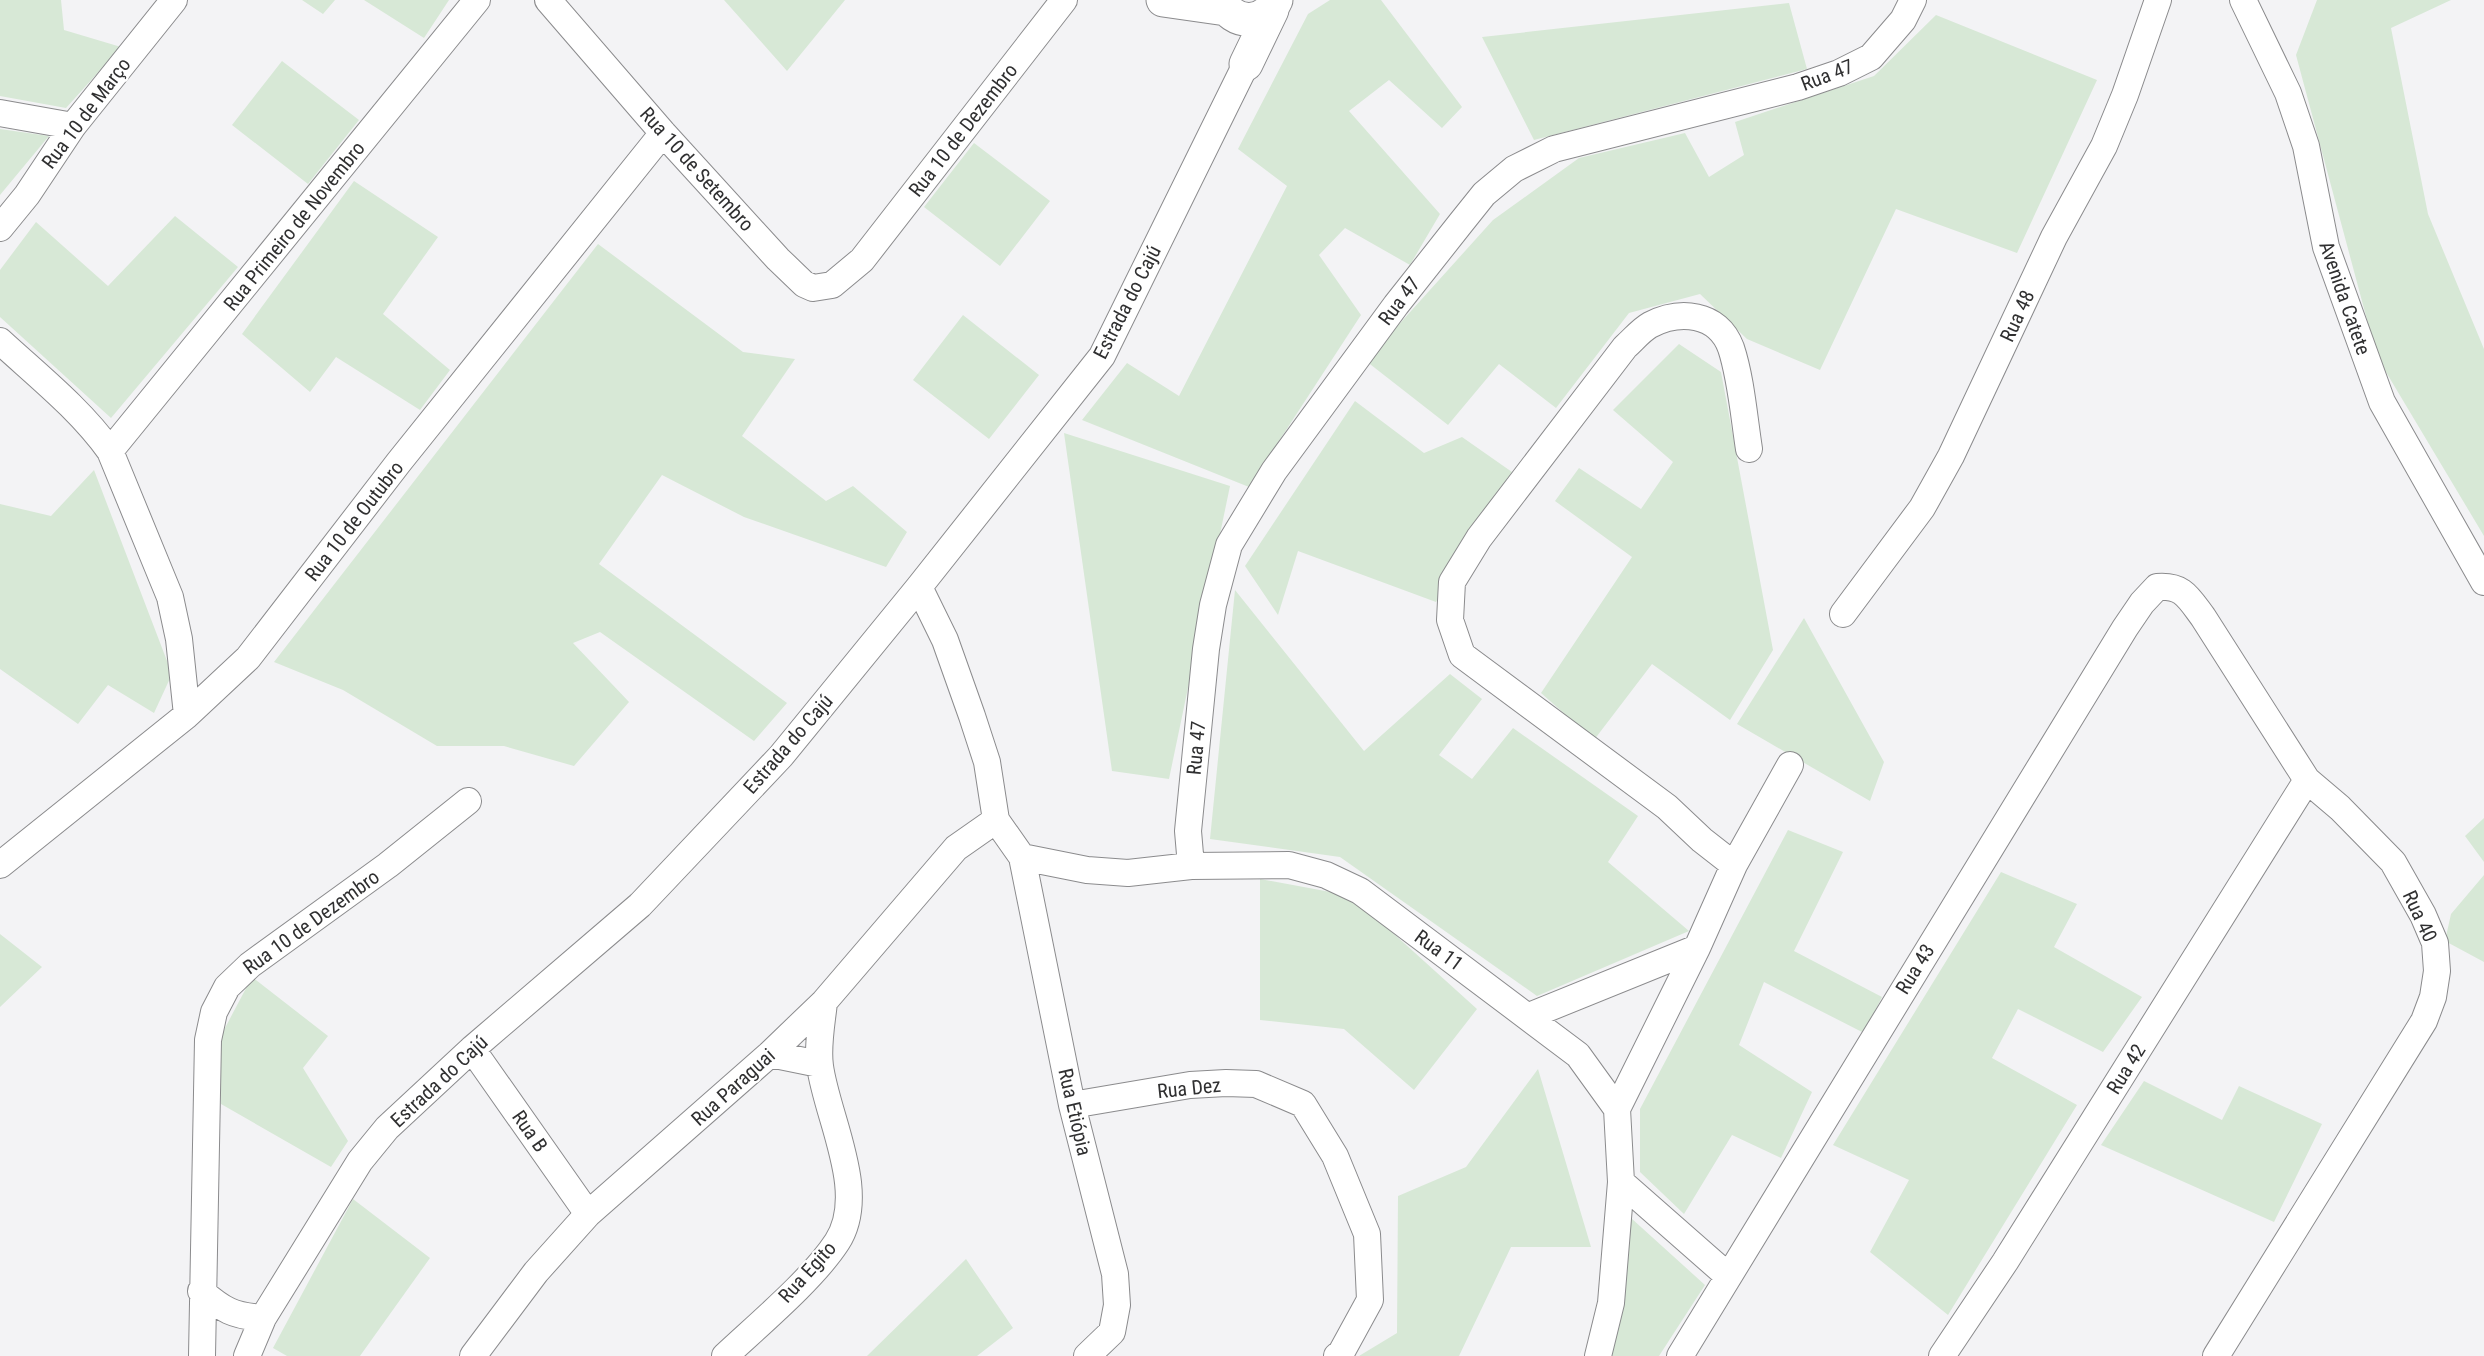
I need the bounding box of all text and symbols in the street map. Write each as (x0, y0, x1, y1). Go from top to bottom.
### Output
street label: Rua 10 de Março (37, 53, 135, 173)
street label: Rua 47 (1797, 54, 1857, 96)
street label: Rua 10 de Dezembro (904, 59, 1022, 201)
street label: Rua 10 de Setembro (635, 102, 759, 236)
street label: Rua Primeiro de Novembro (218, 137, 370, 315)
street label: Avenida Catete (2314, 238, 2376, 358)
street label: Estrada do Cajú (1088, 241, 1166, 363)
street label: Rua 47 (1373, 272, 1425, 330)
street label: Rua 48 (1995, 286, 2039, 346)
street label: Rua 10 de Outubro (300, 456, 408, 586)
street label: Estrada do Cajú (738, 689, 838, 799)
street label: Rua 47 (1182, 720, 1210, 776)
street label: Rua 10 de Dezembro (238, 865, 384, 979)
street label: Rua 40 (2398, 886, 2442, 946)
street label: Rua 11 (1410, 924, 1468, 976)
street label: Rua 43 (1890, 940, 1940, 998)
street label: Estrada do Cajú (385, 1030, 493, 1132)
street label: Rua 42 (2101, 1040, 2151, 1098)
street label: Rua Paraguai (686, 1043, 780, 1131)
street label: Rua Etiópia (1053, 1066, 1097, 1158)
street label: Rua Dez (1156, 1073, 1222, 1103)
street label: Rua B (507, 1106, 553, 1156)
street label: Rua Egito (773, 1236, 841, 1308)

